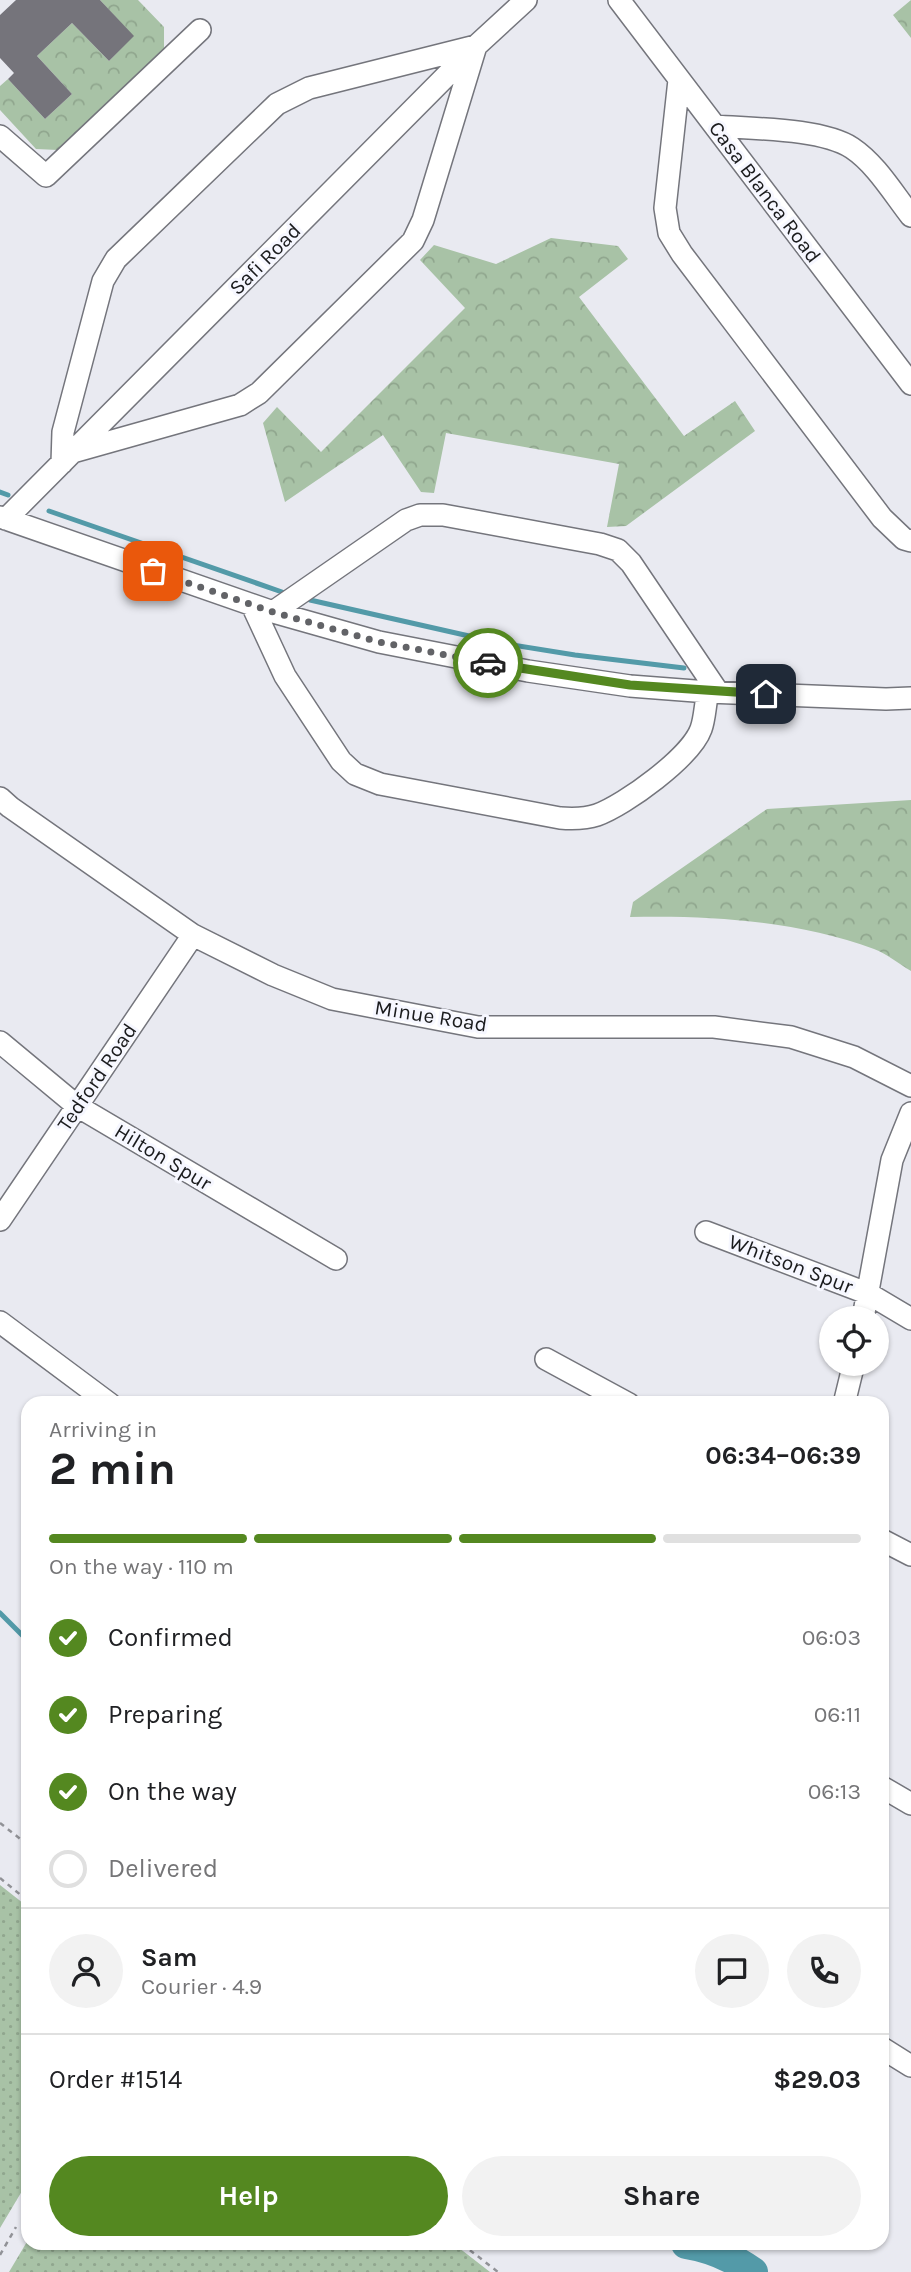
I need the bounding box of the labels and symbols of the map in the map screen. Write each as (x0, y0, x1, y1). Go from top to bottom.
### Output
street label: Casa Blanca Road (704, 117, 826, 267)
street label: Safi Road (224, 218, 306, 300)
pin (123, 541, 183, 601)
courier (453, 628, 523, 698)
pin (736, 664, 796, 724)
street label: Minue Road (373, 995, 489, 1037)
street label: Tedford Road (52, 1019, 142, 1135)
street label: Hilton Spur (110, 1119, 216, 1195)
street label: Whitson Spur (726, 1229, 857, 1299)

